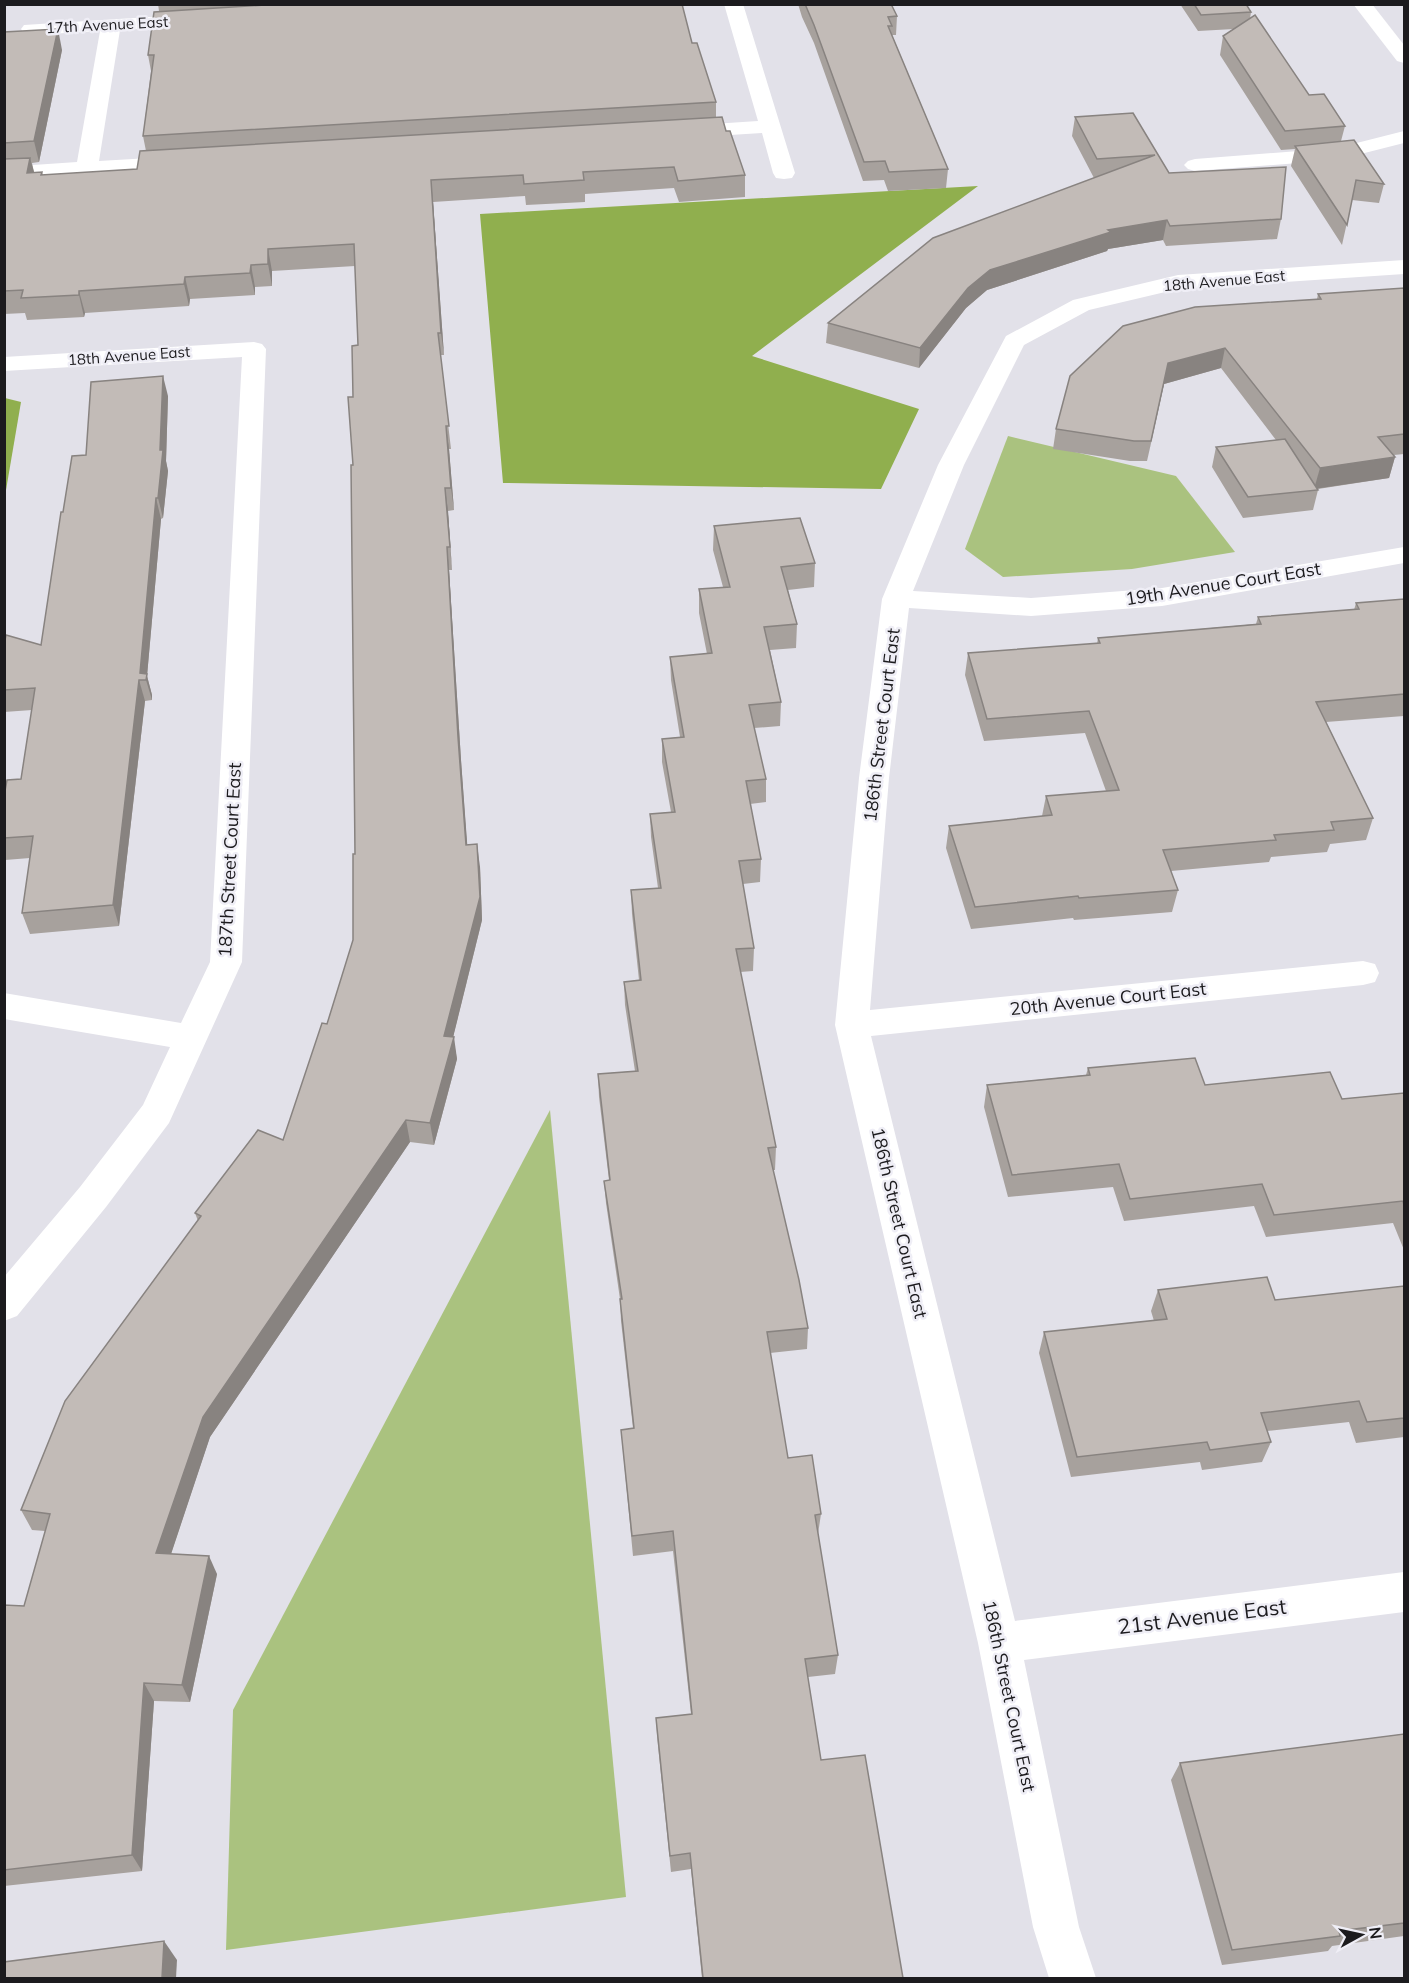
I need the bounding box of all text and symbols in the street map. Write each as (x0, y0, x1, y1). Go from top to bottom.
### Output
street label: 17th Avenue East (45, 12, 169, 37)
street label: 18th Avenue East (1162, 266, 1286, 295)
street label: 18th Avenue East (67, 342, 191, 369)
street label: 19th Avenue Court East (1124, 557, 1322, 610)
street label: 186th Street Court East (858, 627, 905, 823)
street label: 187th Street Court East (213, 762, 246, 958)
street label: 20th Avenue Court East (1009, 977, 1207, 1020)
street label: 186th Street Court East (866, 1125, 933, 1321)
street label: 21st Avenue East (1116, 1593, 1288, 1639)
street label: 186th Street Court East (978, 1598, 1041, 1794)
north arrow (1331, 1905, 1391, 1965)
text: N (1365, 1926, 1387, 1940)

